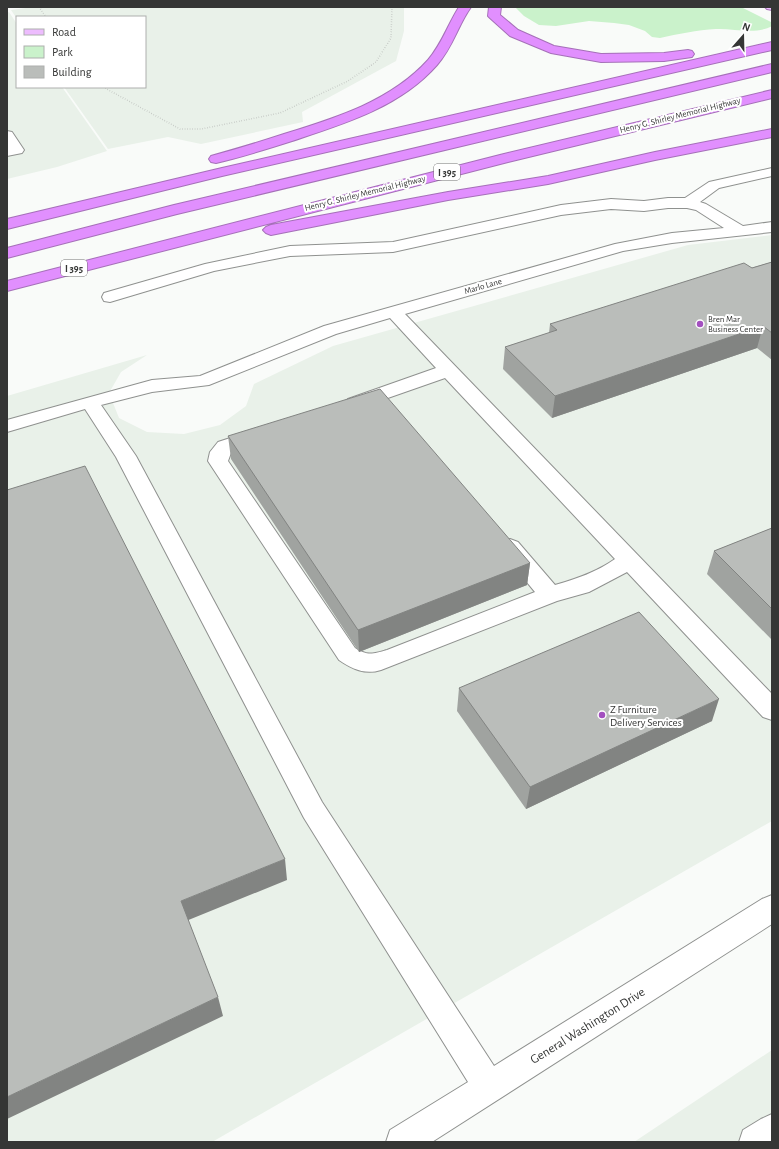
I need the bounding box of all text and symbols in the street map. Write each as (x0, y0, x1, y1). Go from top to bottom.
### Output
legend (16, 16, 146, 88)
north arrow (723, 16, 763, 56)
text: N (741, 21, 752, 34)
text: Road (52, 26, 76, 38)
text: Park (52, 46, 73, 58)
text: Building (52, 66, 92, 78)
street label: Henry G. Shirley Memorial Highway (619, 96, 742, 135)
road number: I 395 (434, 164, 460, 180)
street label: Henry G. Shirley Memorial Highway (304, 174, 427, 213)
road number: I 395 (61, 260, 87, 276)
street label: Marlo Lane (463, 277, 503, 296)
place label: Bren Mar Business Center (708, 315, 763, 334)
marker: Bren Mar Business Center (695, 319, 705, 329)
place label: Z Furniture Delivery Services (610, 704, 682, 728)
marker: Z Furniture Delivery Services (597, 710, 607, 720)
street label: General Washington Drive (528, 986, 647, 1067)

